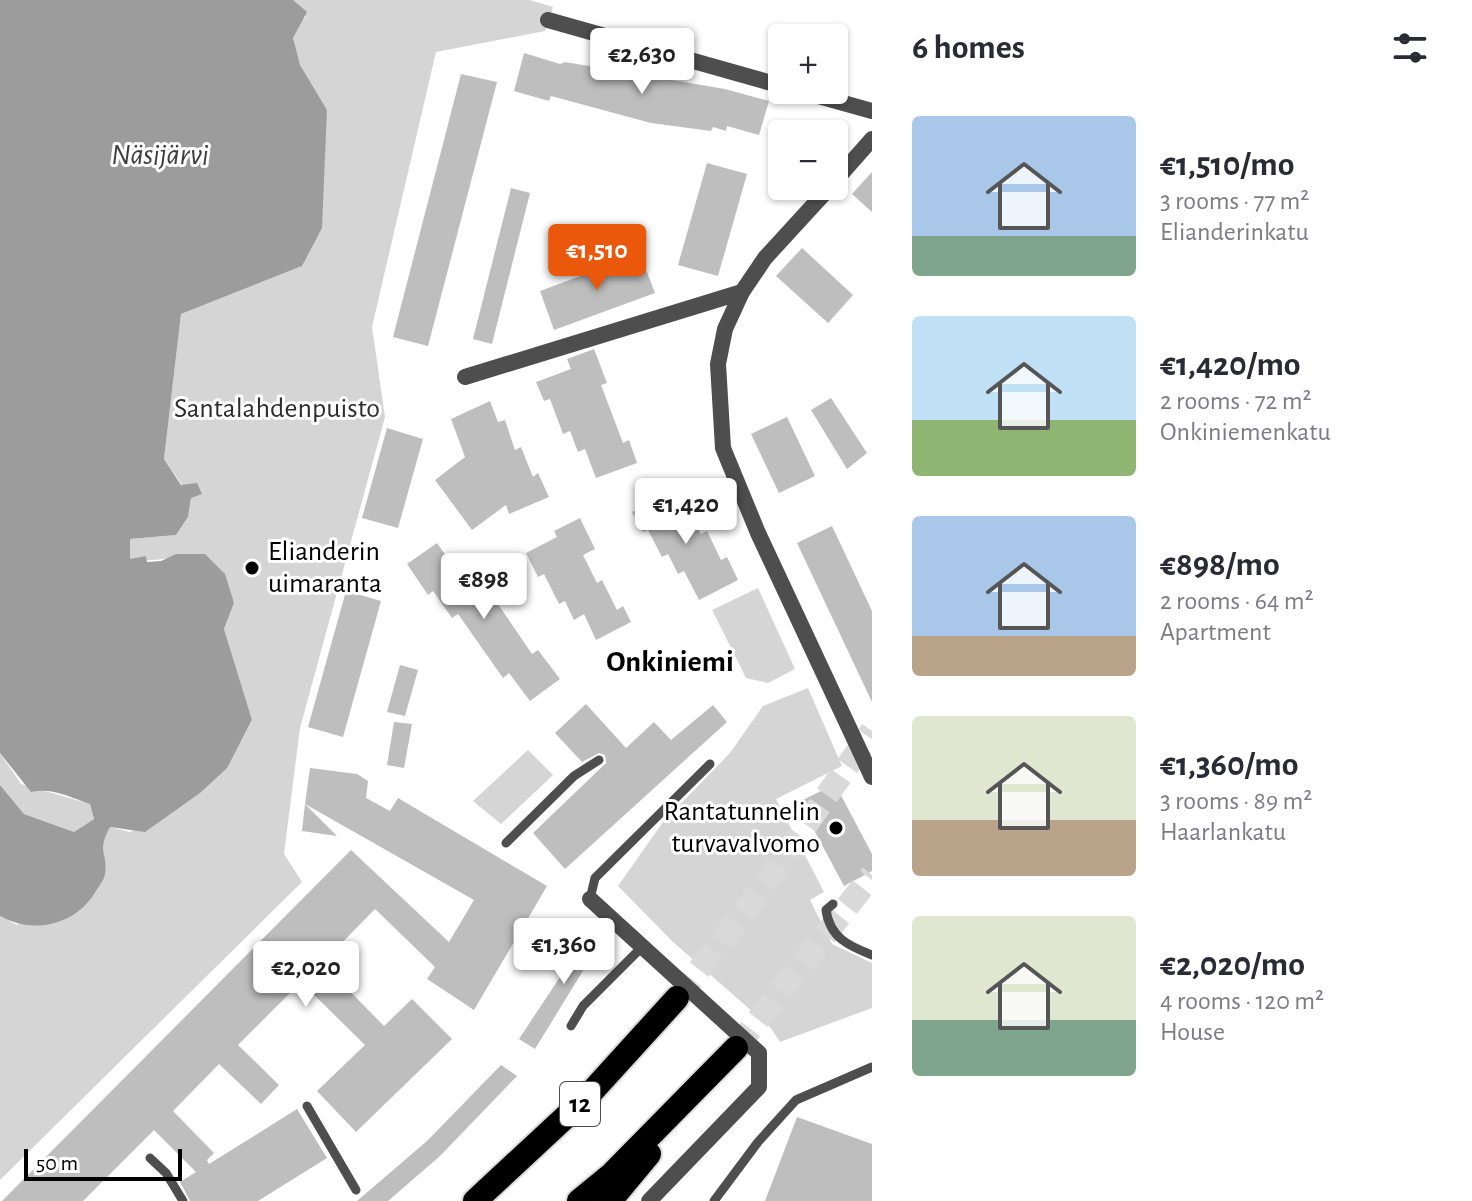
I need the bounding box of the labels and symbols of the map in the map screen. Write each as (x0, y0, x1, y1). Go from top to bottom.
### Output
pin: €2,630 (577, 28, 707, 96)
water label: Näsijärvi (111, 140, 209, 170)
pin: €1,510 (532, 224, 662, 292)
park label: Santalahdenpuisto (174, 395, 380, 423)
pin: €1,420 (621, 478, 751, 546)
place label: Elianderin uimaranta (268, 538, 382, 598)
pin: €898 (437, 553, 531, 621)
marker: Elianderin uimaranta (243, 559, 261, 577)
district label: Onkiniemi (606, 647, 734, 677)
place label: Rantatunnelin turvavalvomo (663, 798, 820, 858)
marker: Rantatunnelin turvavalvomo (827, 819, 845, 837)
pin: €1,360 (499, 918, 629, 986)
pin: €2,020 (241, 941, 371, 1009)
road number: 12 (560, 1082, 600, 1126)
scale bar (24, 1145, 182, 1181)

